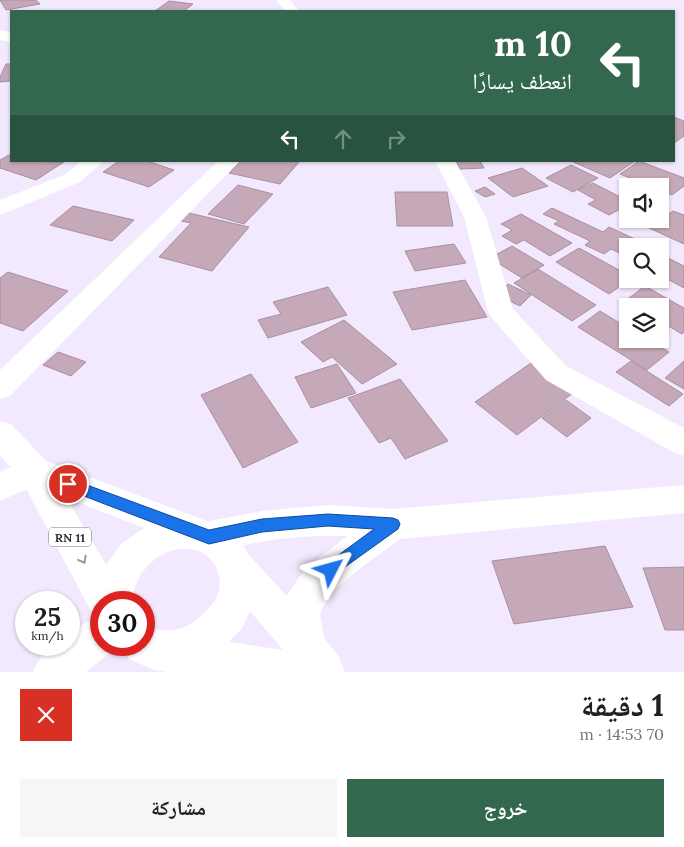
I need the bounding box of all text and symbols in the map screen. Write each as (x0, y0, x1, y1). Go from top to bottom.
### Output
text: 10 m (494, 21, 572, 66)
icon: left (590, 30, 655, 95)
text: انعطف يسارًا (473, 67, 572, 95)
icon: left (276, 125, 304, 153)
icon: ahead (329, 125, 357, 153)
icon: right (382, 125, 410, 153)
map controls (619, 178, 669, 348)
button: sound (619, 178, 669, 228)
button: search (619, 238, 669, 288)
button: layers (619, 298, 669, 348)
pin (47, 463, 89, 505)
icon: arrive (54, 470, 82, 498)
road number: RN 11 (49, 528, 91, 546)
position arrow (304, 543, 356, 595)
one-way arrow (77, 554, 87, 563)
speed limit sign: 30 (90, 591, 155, 656)
text: 25 (34, 601, 61, 633)
text: km/h (31, 628, 64, 643)
text: 1 دقيقة (581, 686, 664, 724)
button: close (20, 689, 72, 741)
text: 70 m · 14:53 (580, 724, 664, 744)
button: مشاركة (20, 779, 337, 837)
button: خروج (347, 779, 664, 837)

